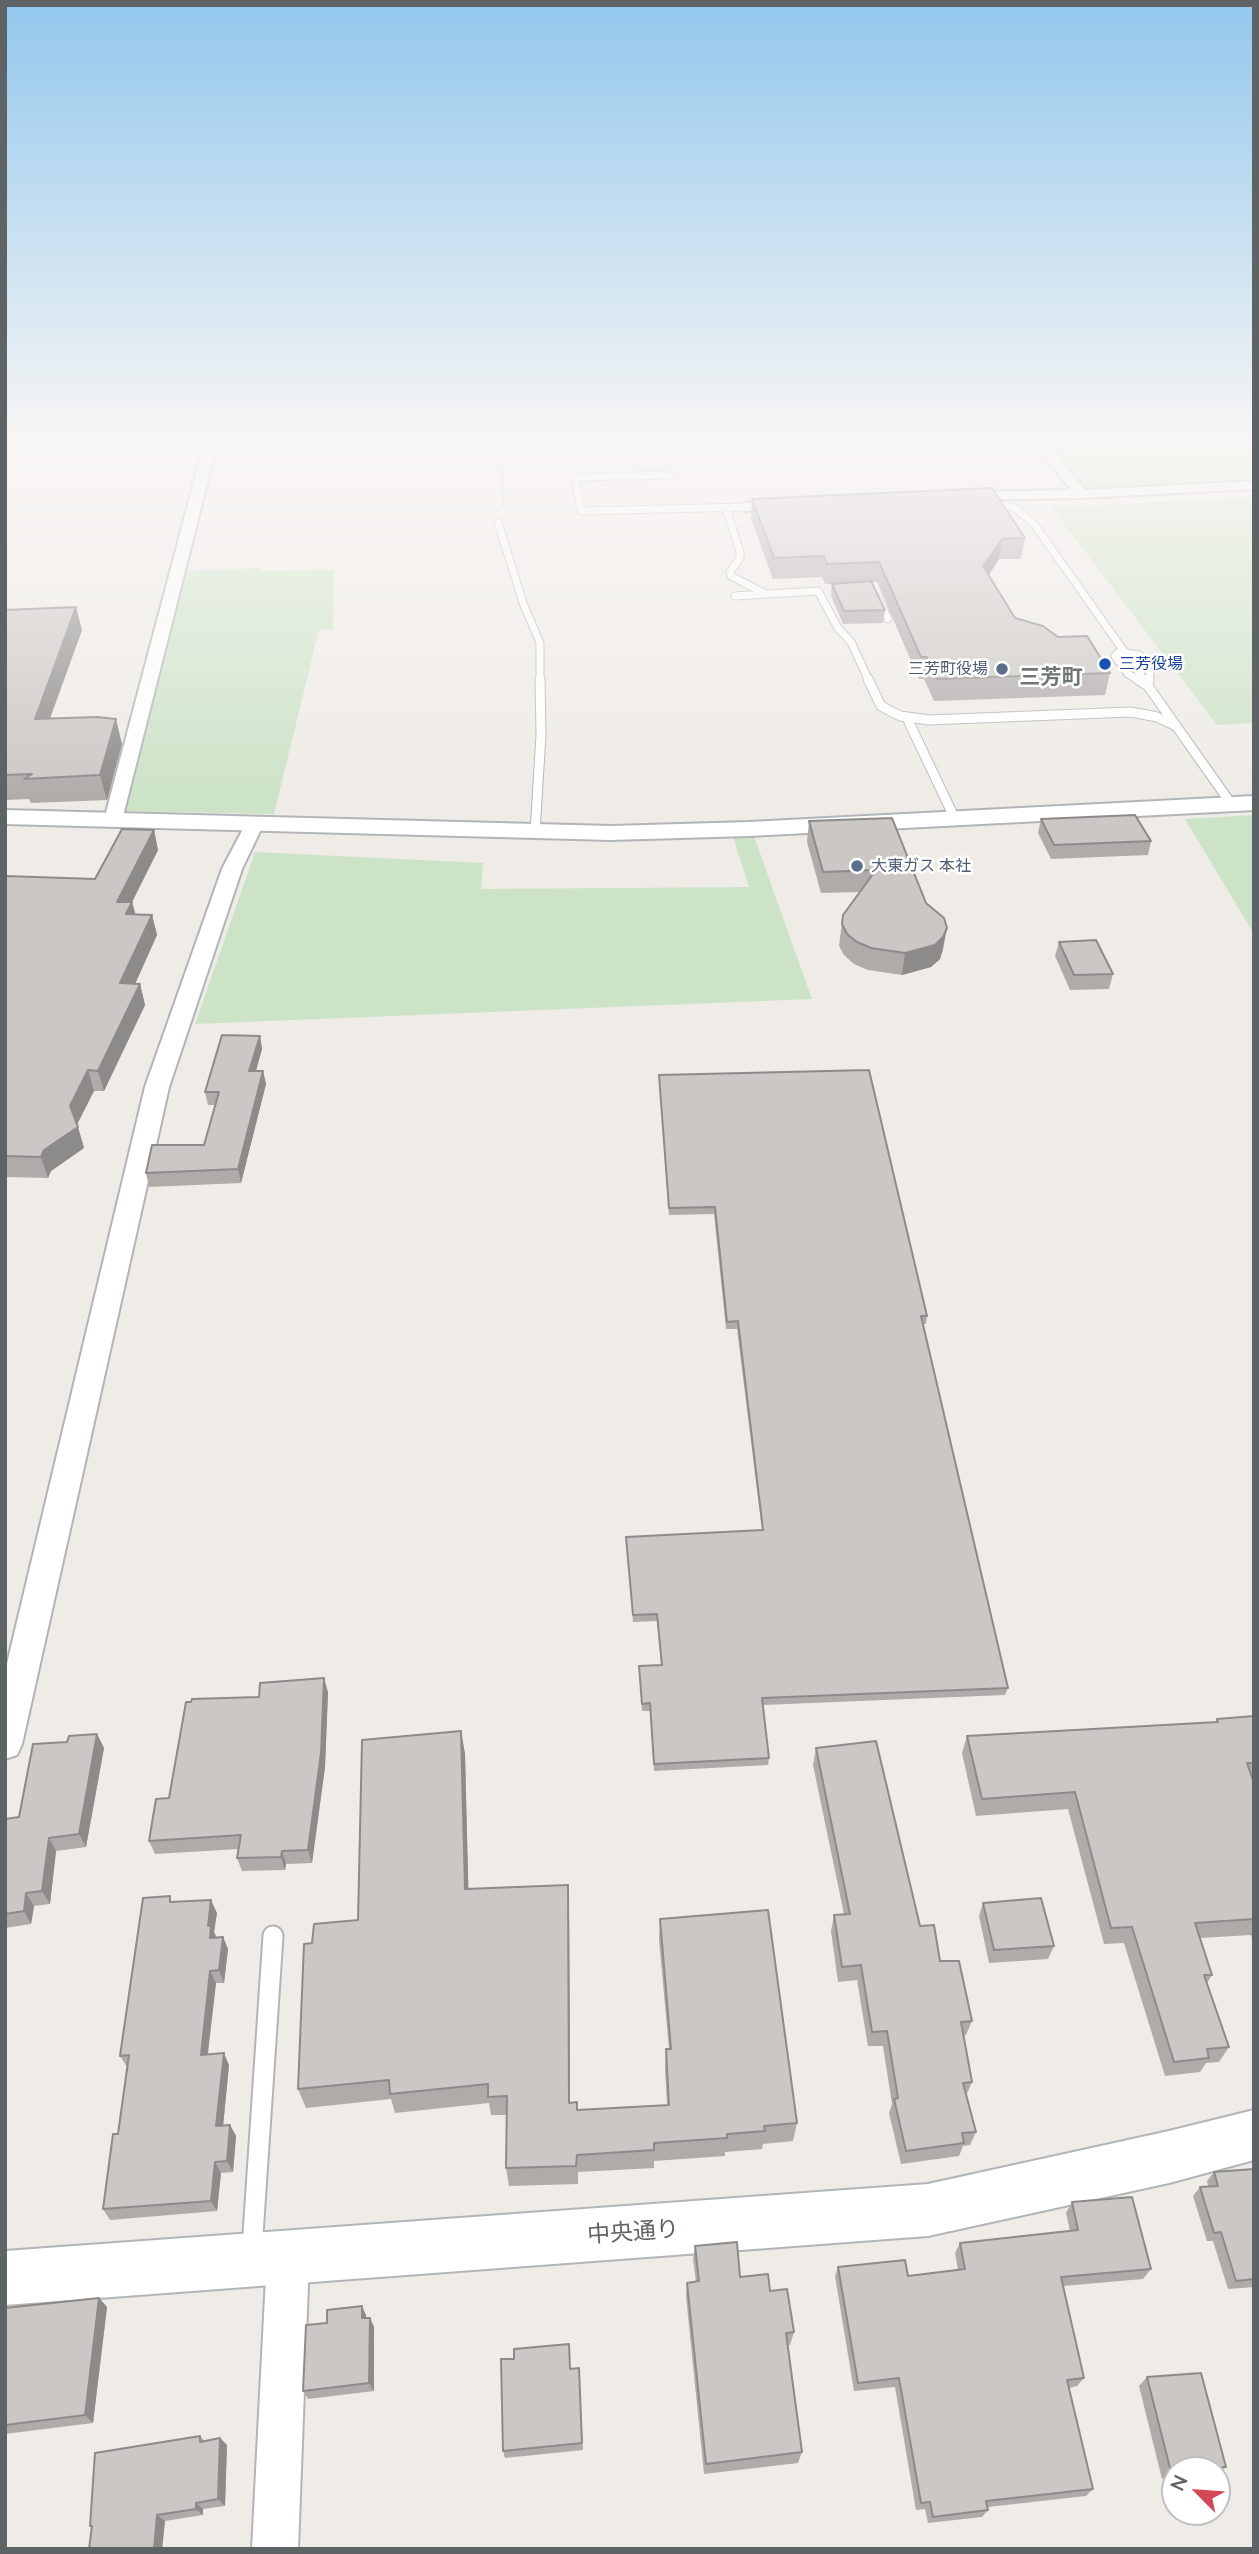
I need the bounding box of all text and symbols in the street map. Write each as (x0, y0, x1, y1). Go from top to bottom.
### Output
place label: 三芳役場 (1119, 654, 1183, 674)
marker: 三芳役場 (1097, 656, 1113, 672)
place label: 三芳町役場 (908, 659, 988, 679)
marker: 三芳町役場 (994, 661, 1010, 677)
district label: 三芳町 (1020, 664, 1082, 690)
place label: 大東ガス 本社 (871, 856, 971, 876)
marker: 大東ガス 本社 (849, 858, 865, 874)
street label: 中央通り (586, 2215, 680, 2249)
north arrow (1161, 2456, 1231, 2526)
text: N (1165, 2471, 1192, 2494)

